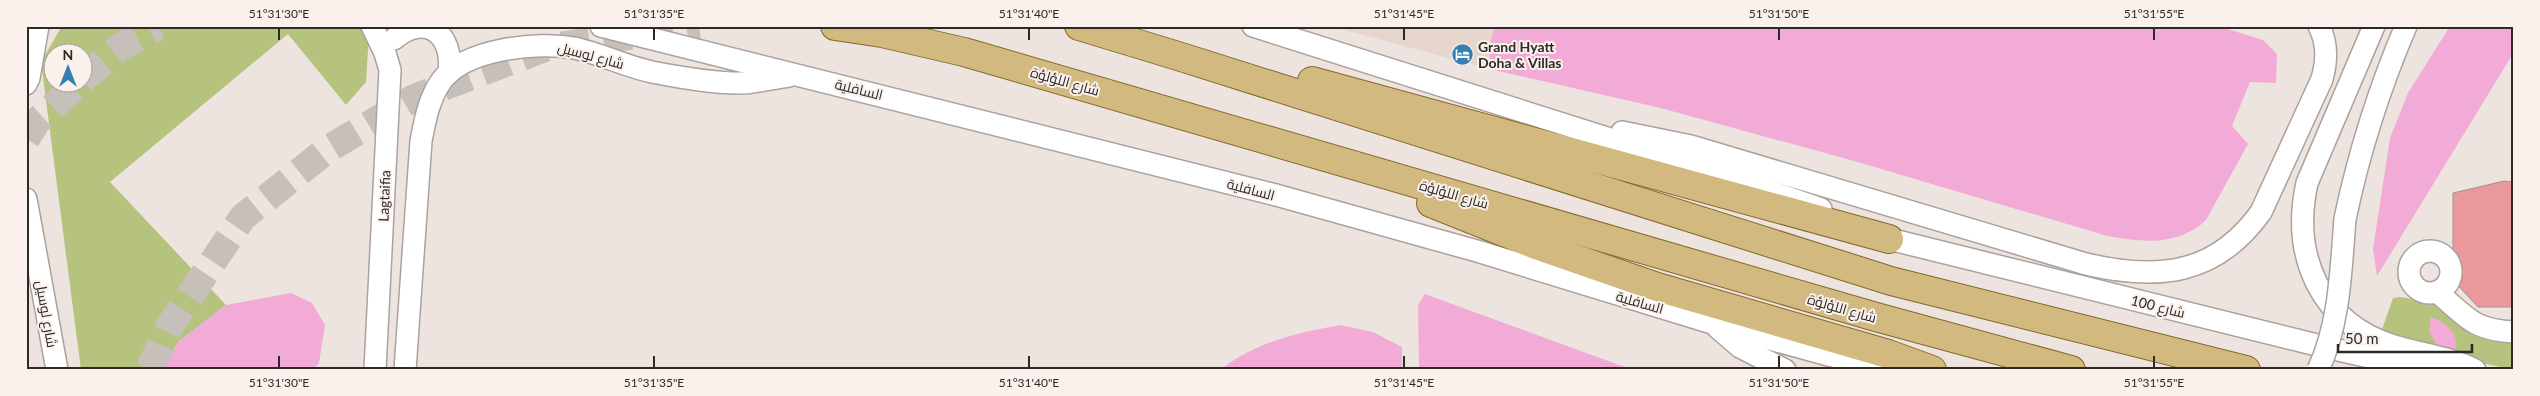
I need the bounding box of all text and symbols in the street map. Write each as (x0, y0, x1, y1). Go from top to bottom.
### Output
text: 51°31'30"E (249, 6, 309, 21)
text: 51°31'35"E (624, 6, 684, 21)
text: 51°31'40"E (999, 6, 1059, 21)
text: 51°31'45"E (1374, 6, 1434, 21)
text: 51°31'50"E (1749, 6, 1809, 21)
text: 51°31'55"E (2124, 6, 2184, 21)
street label: شارع لوسيل (556, 38, 626, 73)
place label: Grand Hyatt Doha & Villas (1478, 38, 1562, 71)
north arrow (42, 42, 92, 92)
hotel icon: Grand Hyatt Doha & Villas (1450, 42, 1474, 66)
text: N (63, 46, 73, 63)
street label: شارع اللؤلؤة (1028, 63, 1101, 100)
street label: السافلية (833, 75, 885, 103)
street label: Lagtaifia (375, 170, 393, 222)
street label: السافلية (1225, 174, 1277, 204)
street label: شارع اللؤلؤة (1417, 176, 1490, 213)
street label: شارع لوسيل (32, 279, 61, 349)
street label: السافلية (1614, 287, 1666, 317)
street label: شارع اللؤلؤة (1805, 290, 1878, 327)
street label: شارع 100 (2129, 291, 2187, 322)
scale bar (2338, 321, 2471, 353)
text: 50 m (2345, 329, 2379, 347)
text: 51°31'30"E (249, 375, 309, 390)
text: 51°31'35"E (624, 375, 684, 390)
text: 51°31'40"E (999, 375, 1059, 390)
text: 51°31'45"E (1374, 375, 1434, 390)
text: 51°31'50"E (1749, 375, 1809, 390)
text: 51°31'55"E (2124, 375, 2184, 390)

